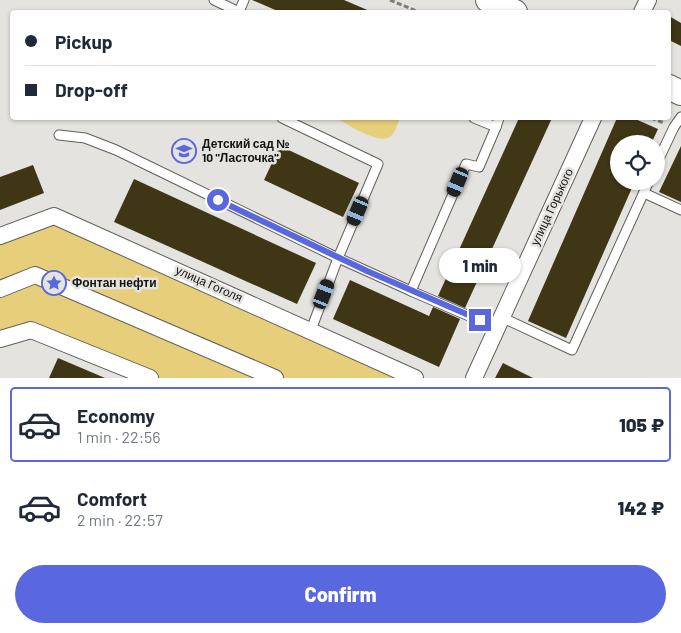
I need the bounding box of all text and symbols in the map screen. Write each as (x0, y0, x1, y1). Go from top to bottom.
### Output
text: Pickup (55, 30, 113, 53)
text: Drop-off (55, 78, 128, 101)
map controls (610, 135, 665, 190)
button: locate (610, 135, 665, 190)
place label: Детский сад № 10 "Ласточка" (202, 136, 290, 164)
school or university icon: Детский сад № 10 "Ласточка" (171, 138, 197, 164)
car (445, 165, 470, 199)
street label: улица Горького (527, 165, 576, 248)
route start (207, 189, 229, 211)
car (345, 194, 370, 228)
callout: 1 min (439, 248, 521, 282)
text: 1 min (462, 256, 498, 275)
street label: улица Гоголя (173, 262, 245, 305)
place icon: Фонтан нефти (41, 270, 67, 296)
place label: Фонтан нефти (72, 275, 157, 290)
car (311, 277, 336, 311)
route end (469, 309, 491, 331)
icon: car (17, 402, 62, 447)
text: Economy (77, 404, 155, 427)
text: 105 ₽ (619, 413, 664, 436)
text: 1 min · 22:56 (77, 427, 161, 446)
icon: car (17, 485, 62, 530)
text: Comfort (77, 487, 147, 510)
text: 142 ₽ (617, 496, 664, 519)
text: 2 min · 22:57 (77, 510, 163, 529)
button: Confirm (15, 565, 666, 623)

